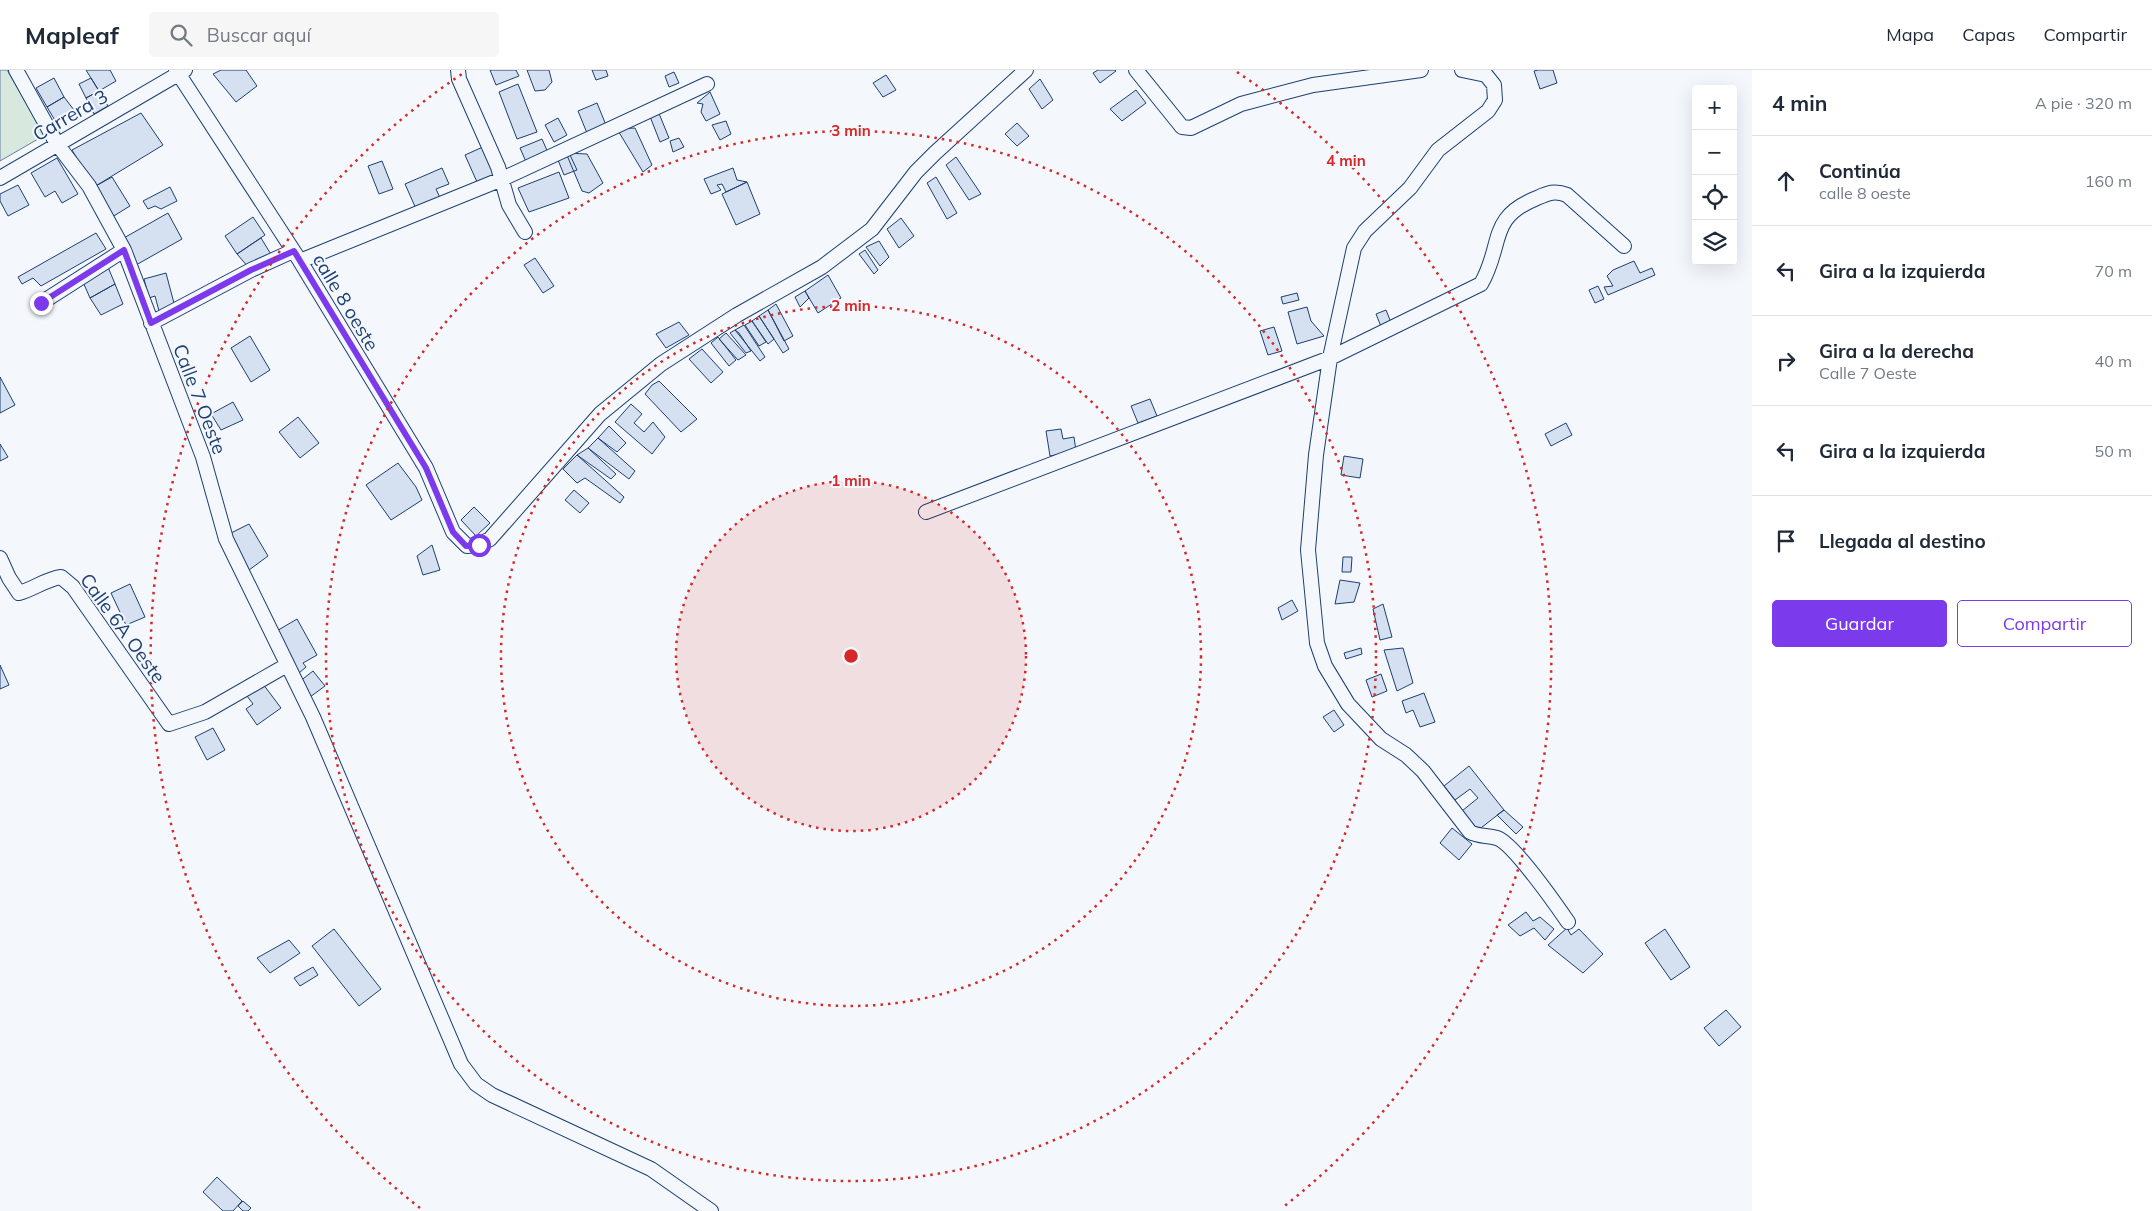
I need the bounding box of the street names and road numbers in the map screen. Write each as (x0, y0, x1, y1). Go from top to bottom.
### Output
street label: Carrera 3 (28, 84, 112, 146)
street label: calle 8 oeste (308, 249, 384, 355)
street label: Calle 7 Oeste (168, 341, 232, 457)
street label: Calle 6A Oeste (75, 568, 171, 688)

